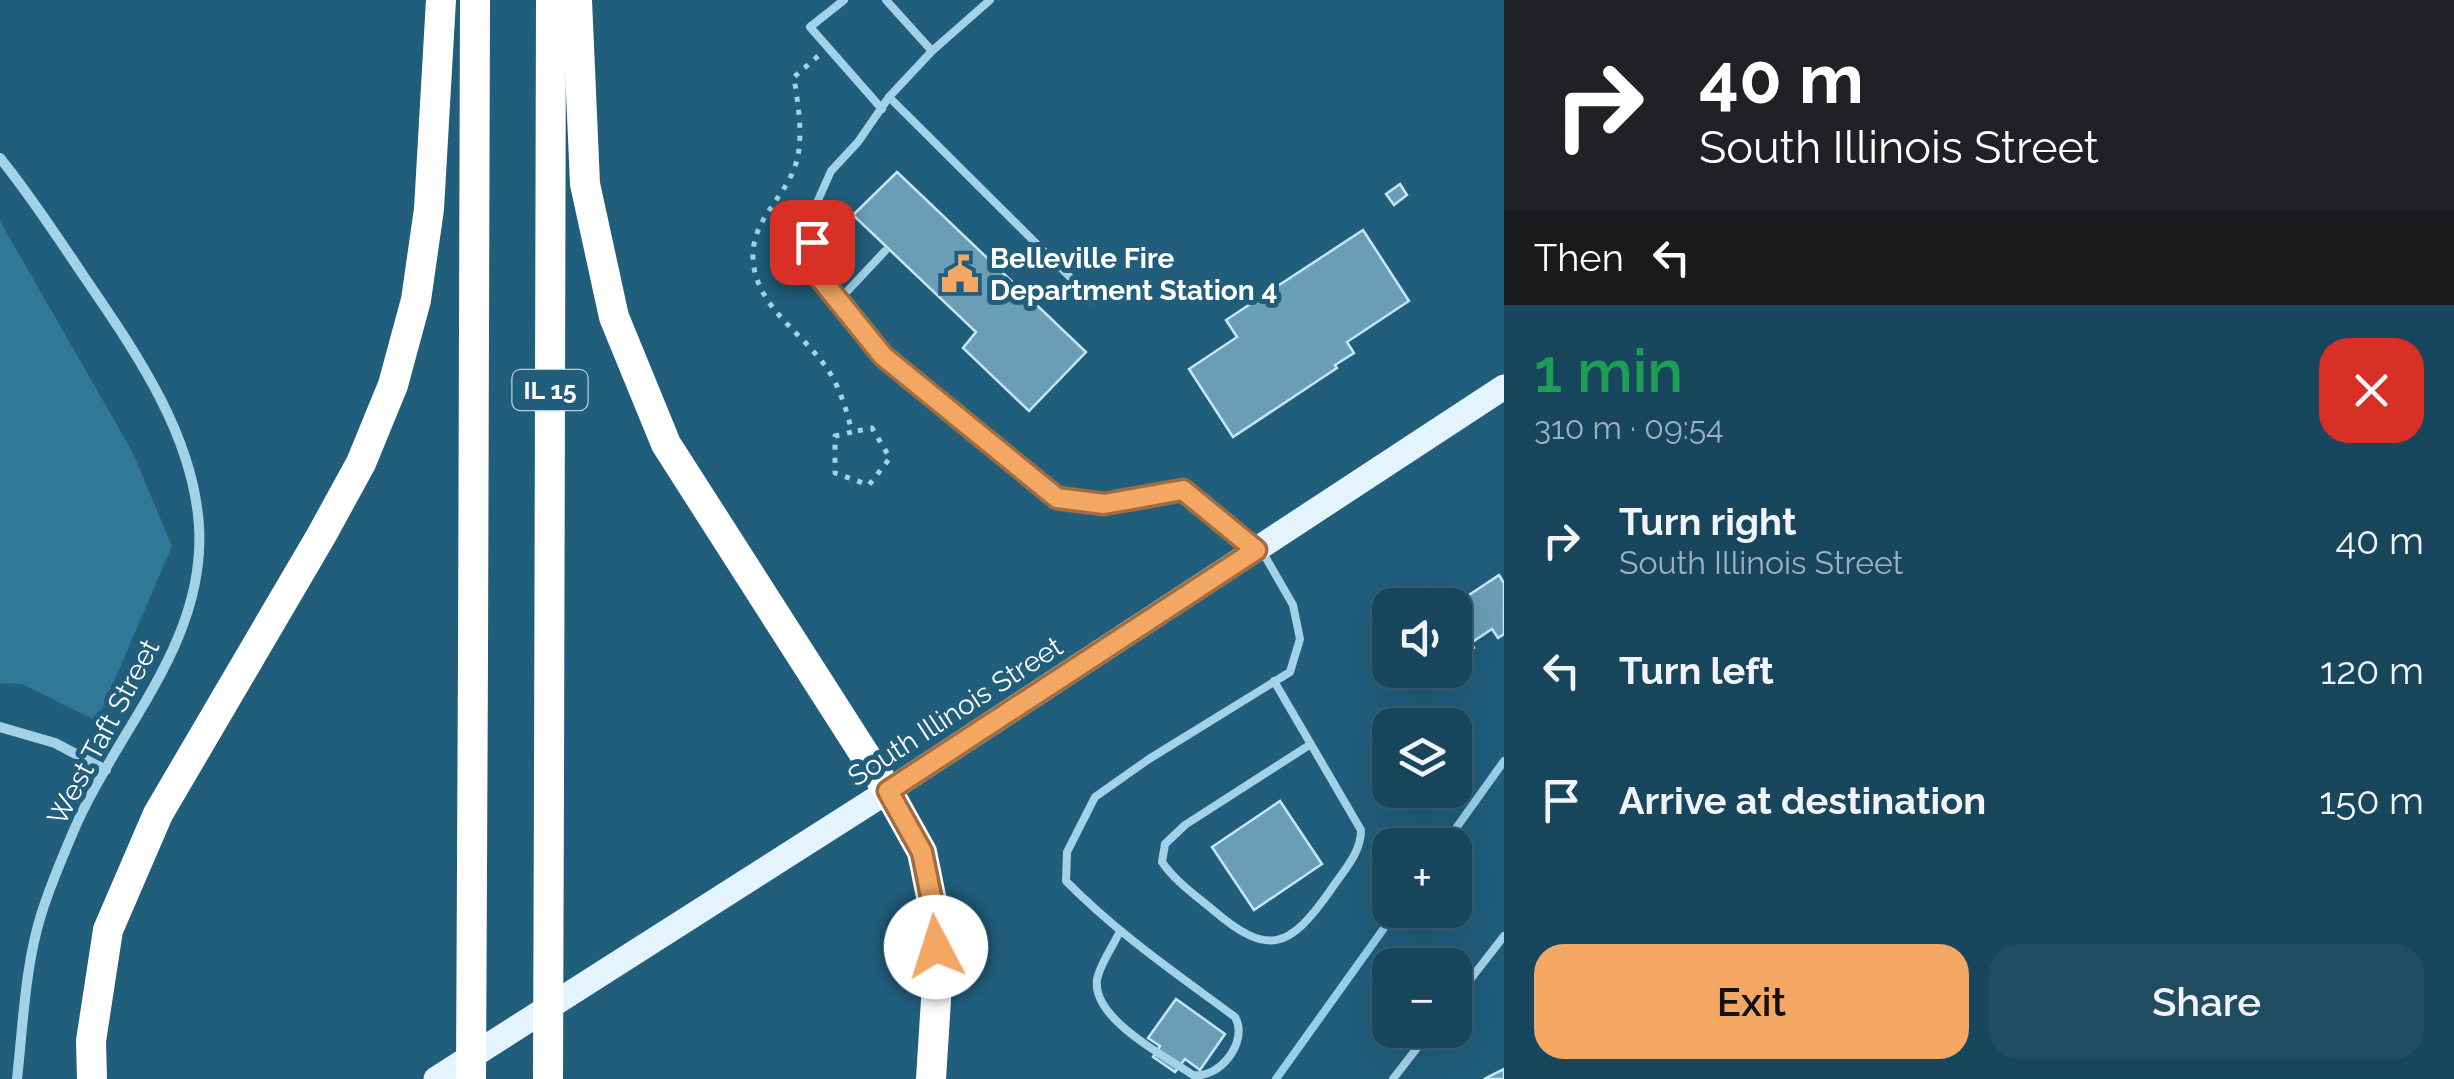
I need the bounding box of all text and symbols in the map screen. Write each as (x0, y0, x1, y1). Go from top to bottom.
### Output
text: 40 m (1699, 37, 1864, 119)
icon: right (1534, 40, 1664, 170)
text: South Illinois Street (1699, 121, 2099, 174)
pin (770, 200, 855, 285)
icon: arrive (785, 215, 840, 270)
icon: left (1644, 230, 1699, 285)
text: Then (1534, 235, 1624, 280)
place label: Belleville Fire Department Station 4 (990, 242, 1277, 307)
public building icon: Belleville Fire Department Station 4 (939, 253, 981, 295)
text: 1 min (1534, 336, 1683, 406)
button: close (2319, 338, 2424, 443)
road number: IL 15 (512, 370, 588, 410)
text: 310 m · 09:54 (1534, 409, 1724, 446)
text: Turn right (1619, 499, 1796, 544)
icon: right (1534, 513, 1589, 568)
text: 40 m (2335, 518, 2424, 563)
text: South Illinois Street (1619, 544, 1903, 581)
map controls (1372, 588, 1472, 1048)
button: sound (1372, 588, 1472, 688)
street label: South Illinois Street (842, 629, 1069, 793)
street label: West Taft Street (41, 633, 167, 831)
icon: left (1534, 643, 1589, 698)
text: Turn left (1619, 648, 1774, 693)
text: 120 m (2320, 648, 2424, 693)
button: layers (1372, 708, 1472, 808)
icon: arrive (1534, 773, 1589, 828)
text: Arrive at destination (1619, 778, 1986, 823)
text: 150 m (2319, 778, 2424, 823)
button: + (1372, 828, 1472, 928)
position arrow (884, 895, 988, 999)
button: Exit (1534, 944, 1969, 1059)
button: Share (1989, 944, 2424, 1059)
button: − (1372, 948, 1472, 1048)

